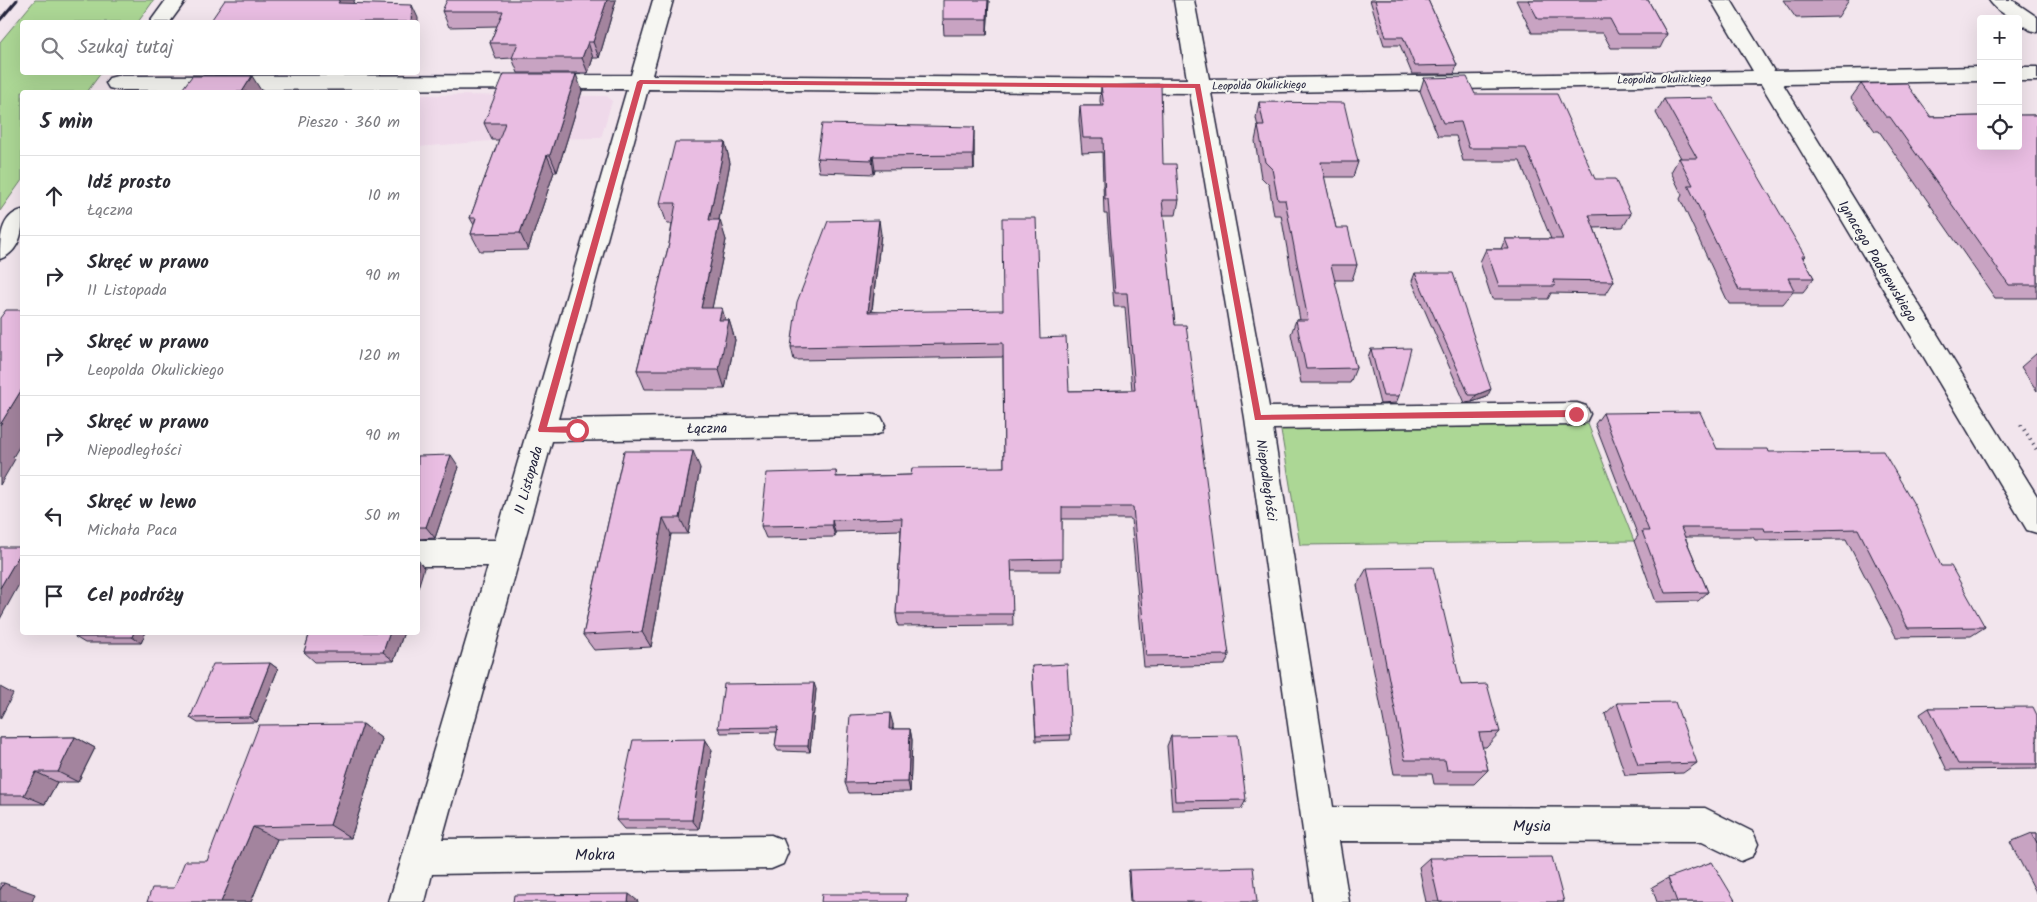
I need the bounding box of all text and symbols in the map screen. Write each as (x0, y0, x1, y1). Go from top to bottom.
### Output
map controls (1977, 15, 2022, 150)
button: + (1977, 15, 2022, 60)
search box (20, 20, 420, 75)
text: Szukaj tutaj (78, 33, 173, 63)
icon: search (38, 34, 66, 62)
button: − (1977, 60, 2022, 105)
street label: Leopolda Okulickiego (1617, 70, 1711, 90)
street label: Leopolda Okulickiego (1212, 76, 1306, 96)
button: locate (1977, 105, 2022, 150)
text: 5 min (40, 106, 93, 139)
text: Pieszo · 360 m (297, 110, 400, 135)
text: Idź prosto (87, 168, 171, 198)
icon: ahead (40, 182, 68, 210)
text: 10 m (368, 183, 400, 208)
street label: Ignacego Paderewskiego (1832, 196, 1922, 327)
text: Łączna (87, 198, 133, 223)
text: Skręć w prawo (87, 248, 209, 278)
icon: right (40, 262, 68, 290)
text: 90 m (365, 263, 400, 288)
text: 11 Listopada (87, 278, 167, 303)
text: Skręć w prawo (87, 328, 209, 358)
icon: right (40, 342, 68, 370)
text: 120 m (359, 343, 400, 368)
text: Leopolda Okulickiego (87, 358, 224, 383)
route end (1565, 403, 1588, 426)
text: Skręć w prawo (87, 408, 209, 438)
street label: Łączna (687, 418, 727, 440)
route start (566, 419, 589, 442)
icon: right (40, 422, 68, 450)
text: 90 m (365, 423, 400, 448)
text: Niepodległości (87, 438, 181, 463)
street label: Niepodległości (1249, 438, 1283, 523)
street label: 11 Listopada (509, 444, 549, 517)
text: Skręć w lewo (87, 488, 196, 518)
icon: left (40, 502, 68, 530)
text: 50 m (364, 503, 400, 528)
text: Michała Paca (87, 518, 177, 543)
text: Cel podróży (87, 581, 184, 611)
icon: arrive (40, 582, 68, 610)
street label: Mysia (1513, 814, 1551, 839)
street label: Mokra (575, 843, 615, 868)

